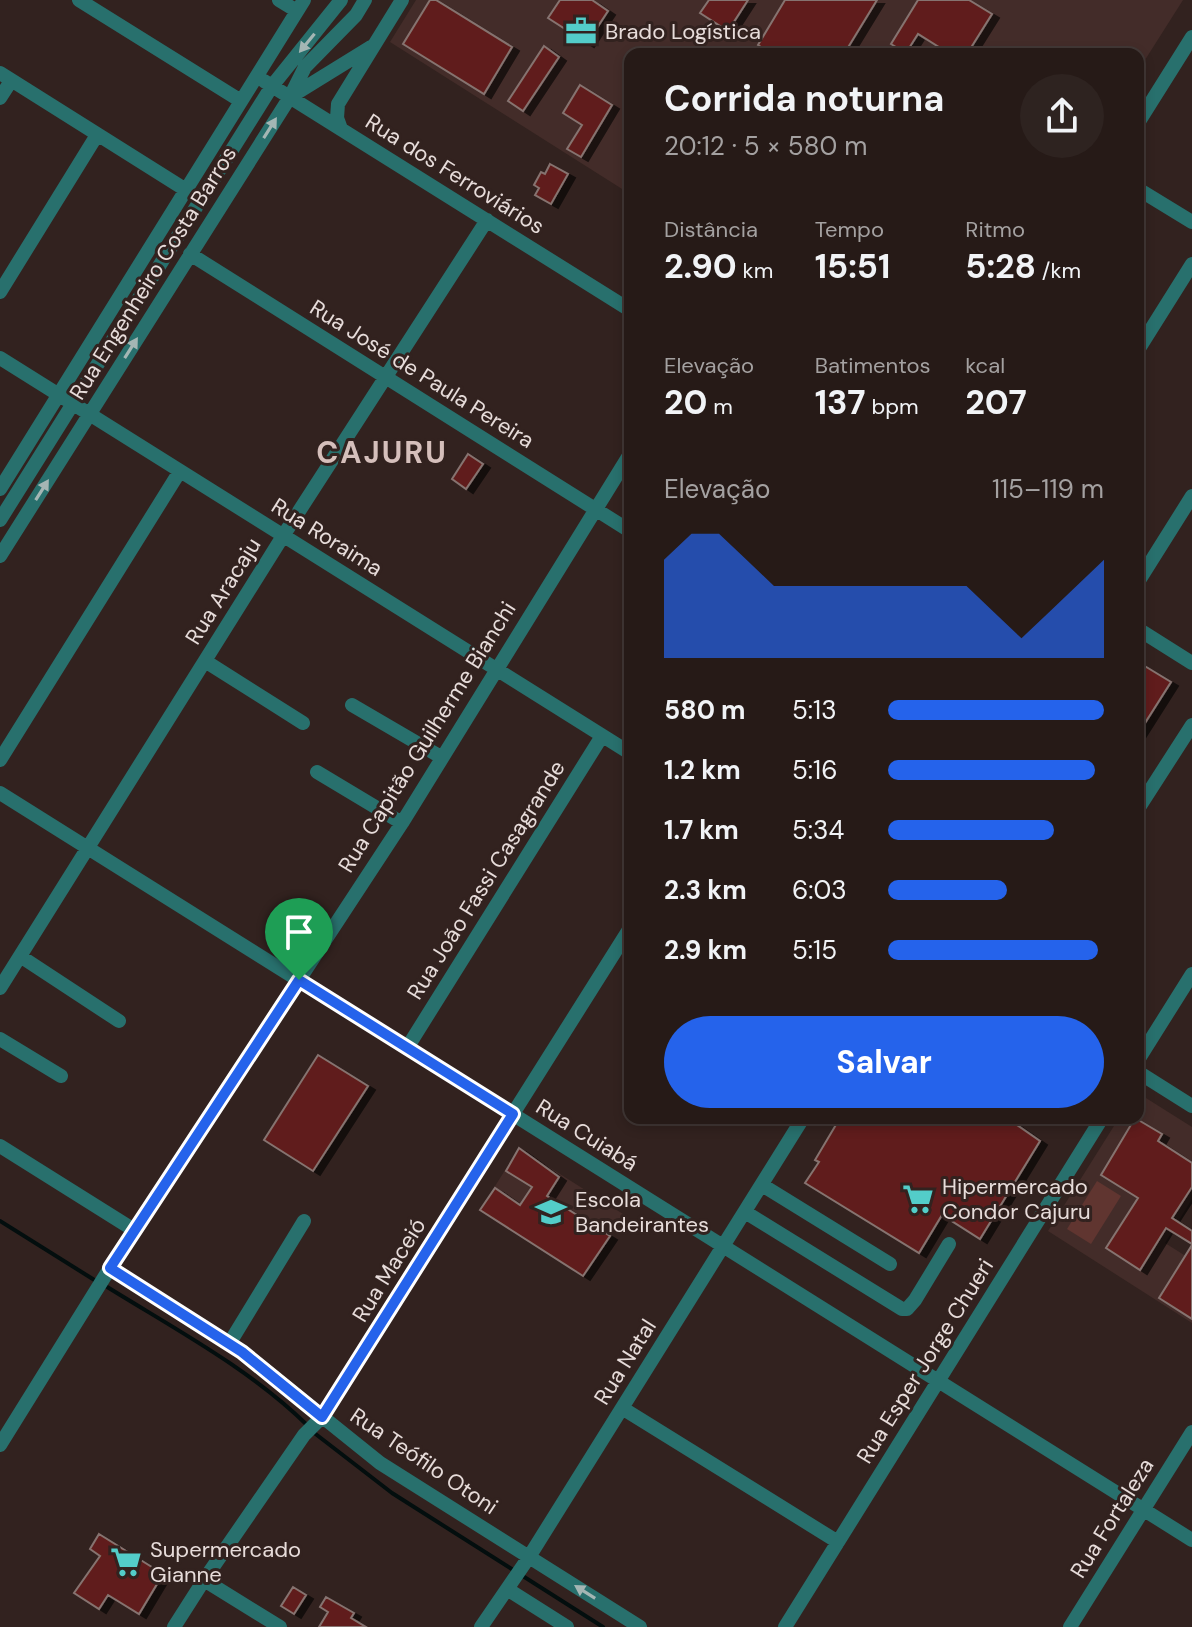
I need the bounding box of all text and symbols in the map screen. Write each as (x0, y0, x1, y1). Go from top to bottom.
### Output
office icon: Brado Logística (564, 14, 598, 48)
place label: Brado Logística (605, 17, 761, 46)
one-way arrow (299, 33, 316, 53)
button: share (1020, 74, 1104, 158)
text: Corrida noturna (664, 75, 944, 122)
street label: Rua dos Ferroviários (360, 107, 550, 241)
one-way arrow (262, 117, 276, 139)
text: 20:12 · 5 × 580 m (664, 129, 867, 163)
street label: Rua Engenheiro Costa Barros (63, 141, 243, 405)
text: Distância (664, 215, 758, 244)
text: Tempo (815, 215, 884, 244)
text: Ritmo (965, 215, 1025, 244)
text: 2.90 (664, 244, 737, 289)
text: 15:51 (815, 244, 890, 289)
text: 5:28 (965, 244, 1036, 289)
text: km (737, 256, 773, 285)
text: /km (1036, 256, 1081, 285)
street label: Rua José de Paula Pereira (305, 293, 539, 455)
one-way arrow (124, 337, 138, 359)
text: Elevação (664, 351, 754, 380)
text: Batimentos (815, 351, 931, 380)
text: kcal (965, 351, 1005, 380)
text: 20 (664, 380, 707, 425)
text: 137 (815, 380, 866, 425)
text: 207 (965, 380, 1027, 425)
text: m (707, 392, 733, 421)
text: bpm (866, 392, 919, 421)
district label: CAJURU (316, 433, 448, 472)
text: Elevação (664, 472, 770, 506)
text: 115–119 m (992, 472, 1104, 506)
one-way arrow (34, 479, 48, 501)
street label: Rua Roraima (266, 491, 388, 583)
street label: Rua Aracaju (179, 532, 267, 650)
street label: Rua Capitão Guilherme Bianchi (331, 596, 523, 878)
text: 580 m (664, 693, 746, 727)
text: 5:13 (792, 693, 837, 727)
text: 1.2 km (664, 753, 741, 787)
text: 5:16 (792, 753, 838, 787)
street label: Rua João Fassi Casagrande (400, 755, 572, 1005)
text: 1.7 km (664, 813, 739, 847)
text: 5:34 (792, 813, 844, 847)
text: 2.3 km (664, 873, 747, 907)
text: 6:03 (792, 873, 847, 907)
pin (265, 898, 333, 980)
icon: arrive (277, 910, 321, 954)
text: 2.9 km (664, 933, 747, 967)
text: 5:15 (792, 933, 837, 967)
button: Salvar (664, 1016, 1104, 1108)
street label: Rua Cuiabá (531, 1092, 643, 1178)
place label: Hipermercado Condor Cajuru (942, 1172, 1091, 1226)
supermarket icon: Hipermercado Condor Cajuru (901, 1182, 935, 1216)
place label: Escola Bandeirantes (575, 1185, 709, 1239)
school or university icon: Escola Bandeirantes (534, 1195, 568, 1229)
street label: Rua Maceió (346, 1213, 432, 1327)
street label: Rua Esper Jorge Chueri (850, 1253, 1000, 1469)
street label: Rua Natal (587, 1314, 663, 1410)
street label: Rua Teófilo Otoni (345, 1401, 503, 1521)
street label: Rua Fortaleza (1064, 1453, 1160, 1583)
place label: Supermercado Gianne (150, 1535, 301, 1589)
supermarket icon: Supermercado Gianne (109, 1545, 143, 1579)
one-way arrow (574, 1585, 595, 1600)

